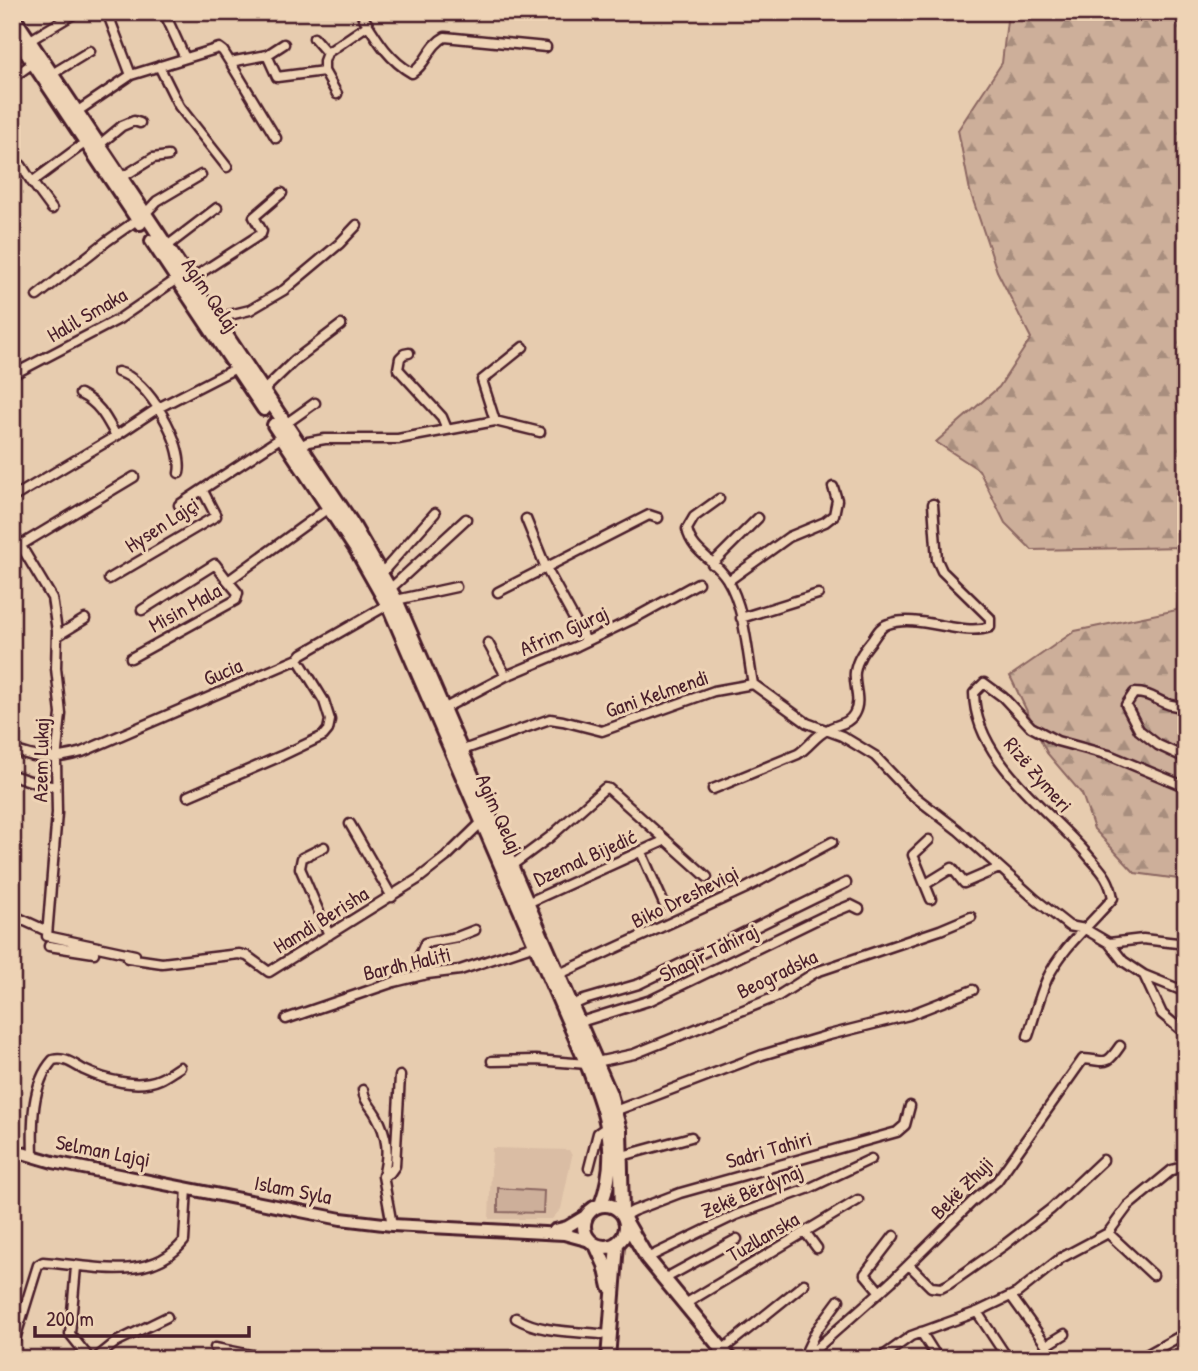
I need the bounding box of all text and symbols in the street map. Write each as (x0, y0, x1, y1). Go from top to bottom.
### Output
street label: Agim Qelaj (175, 252, 246, 338)
street label: Halil Smaka (41, 280, 132, 349)
street label: Hysen Lajçi (119, 490, 205, 559)
street label: Misin Mala (143, 576, 226, 639)
street label: Afrim Gjuraj (515, 598, 613, 663)
street label: Gucia (199, 650, 247, 693)
street label: Gani Kelmendi (601, 662, 712, 725)
street label: Azem Lukaj (25, 717, 56, 803)
street label: Rizë Zymeri (997, 731, 1079, 819)
street label: Agim Qelaj (469, 769, 530, 858)
street label: Dzemal Bijedić (529, 822, 642, 893)
street label: Biko Dresheviqi (626, 858, 744, 935)
street label: Hamdi Berisha (268, 879, 374, 960)
street label: Shaqir Tahiraj (654, 916, 763, 989)
street label: Bardh Haliti (360, 939, 454, 988)
street label: Beogradska (732, 942, 822, 1006)
street label: Sadri Tahiri (723, 1123, 815, 1176)
street label: Selman Lajqi (53, 1127, 153, 1174)
street label: Bekë Zhuji (924, 1150, 1000, 1226)
street label: Zekë Bërdynaj (697, 1156, 807, 1225)
street label: Islam Syla (252, 1168, 334, 1211)
street label: Tuzllanska (721, 1204, 804, 1269)
scale bar (35, 1294, 248, 1338)
text: 200 m (46, 1304, 94, 1333)

